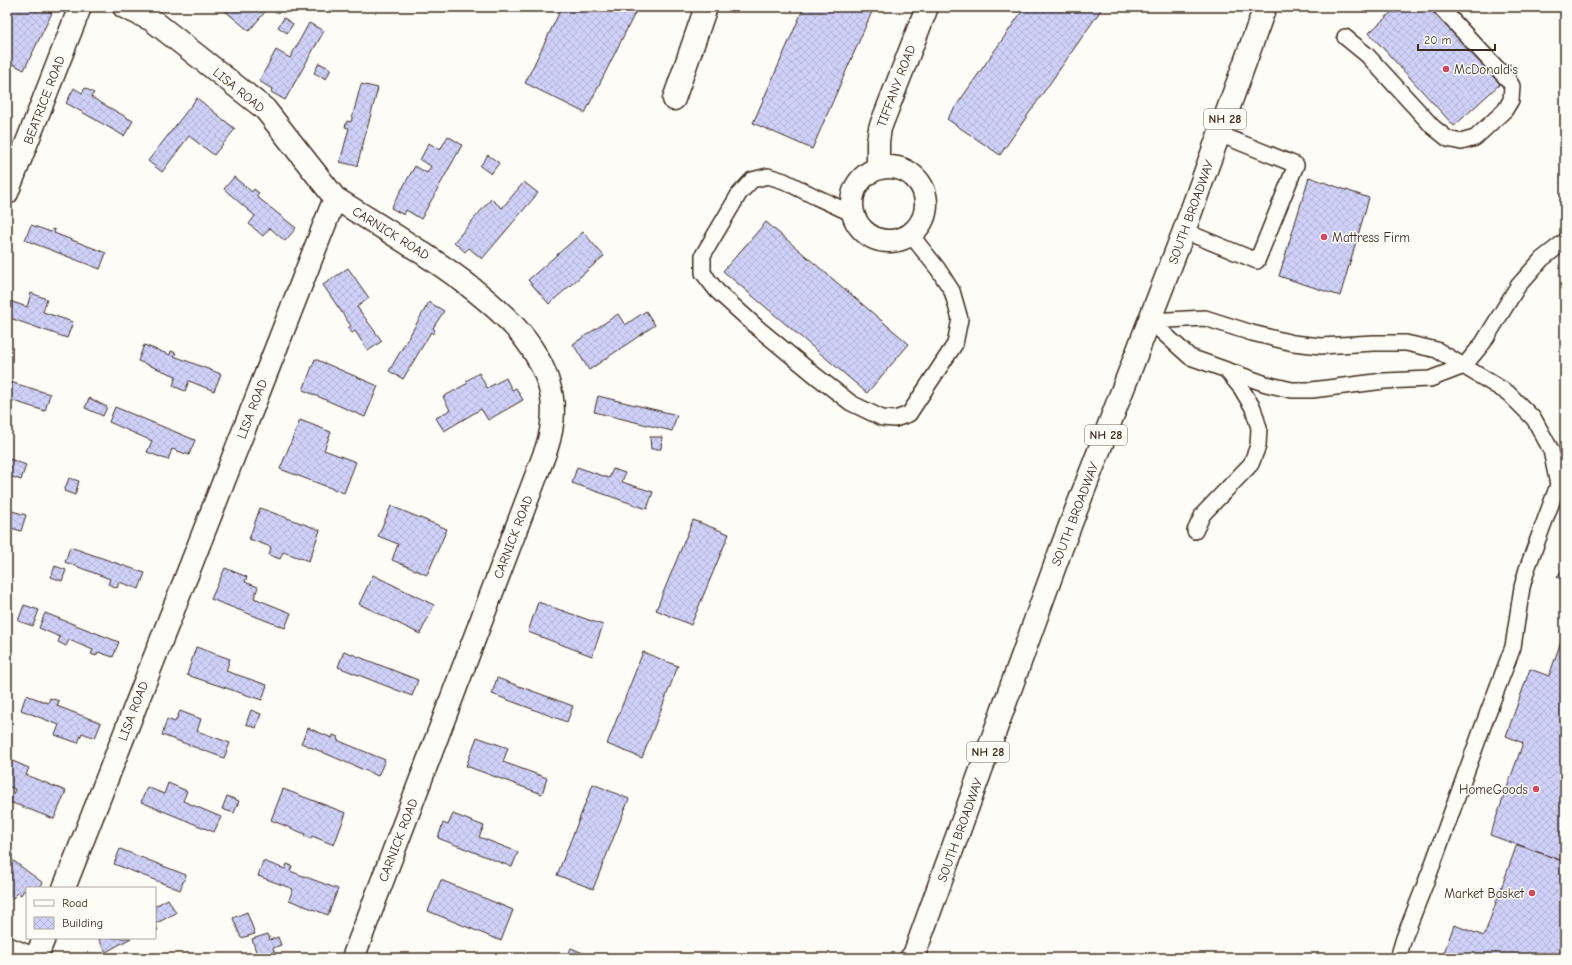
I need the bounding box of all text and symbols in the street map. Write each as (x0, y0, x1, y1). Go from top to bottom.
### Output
scale bar (1418, 26, 1495, 52)
text: 20 m (1424, 33, 1452, 47)
street label: TIFFANY ROAD (873, 43, 919, 129)
street label: BEATRICE ROAD (20, 54, 68, 146)
place label: McDonald's (1454, 62, 1518, 77)
marker: McDonald's (1441, 64, 1451, 74)
street label: LISA ROAD (210, 65, 268, 115)
road number: NH 28 (1204, 109, 1246, 129)
street label: SOUTH BROADWAY (1165, 158, 1217, 266)
street label: CARNICK ROAD (350, 203, 432, 263)
place label: Mattress Firm (1332, 230, 1410, 245)
marker: Mattress Firm (1319, 232, 1329, 242)
street label: LISA ROAD (234, 377, 270, 441)
road number: NH 28 (1085, 425, 1127, 445)
street label: SOUTH BROADWAY (1048, 460, 1102, 568)
street label: CARNICK ROAD (490, 493, 536, 581)
street label: LISA ROAD (115, 679, 151, 743)
road number: NH 28 (967, 742, 1009, 762)
street label: SOUTH BROADWAY (934, 776, 986, 884)
place label: HomeGoods (1459, 782, 1528, 797)
marker: HomeGoods (1531, 784, 1541, 794)
street label: CARNICK ROAD (375, 796, 421, 884)
place label: Market Basket (1444, 886, 1525, 901)
legend (26, 887, 156, 939)
marker: Market Basket (1527, 888, 1537, 898)
text: Road (62, 896, 88, 910)
text: Building (62, 916, 103, 930)

